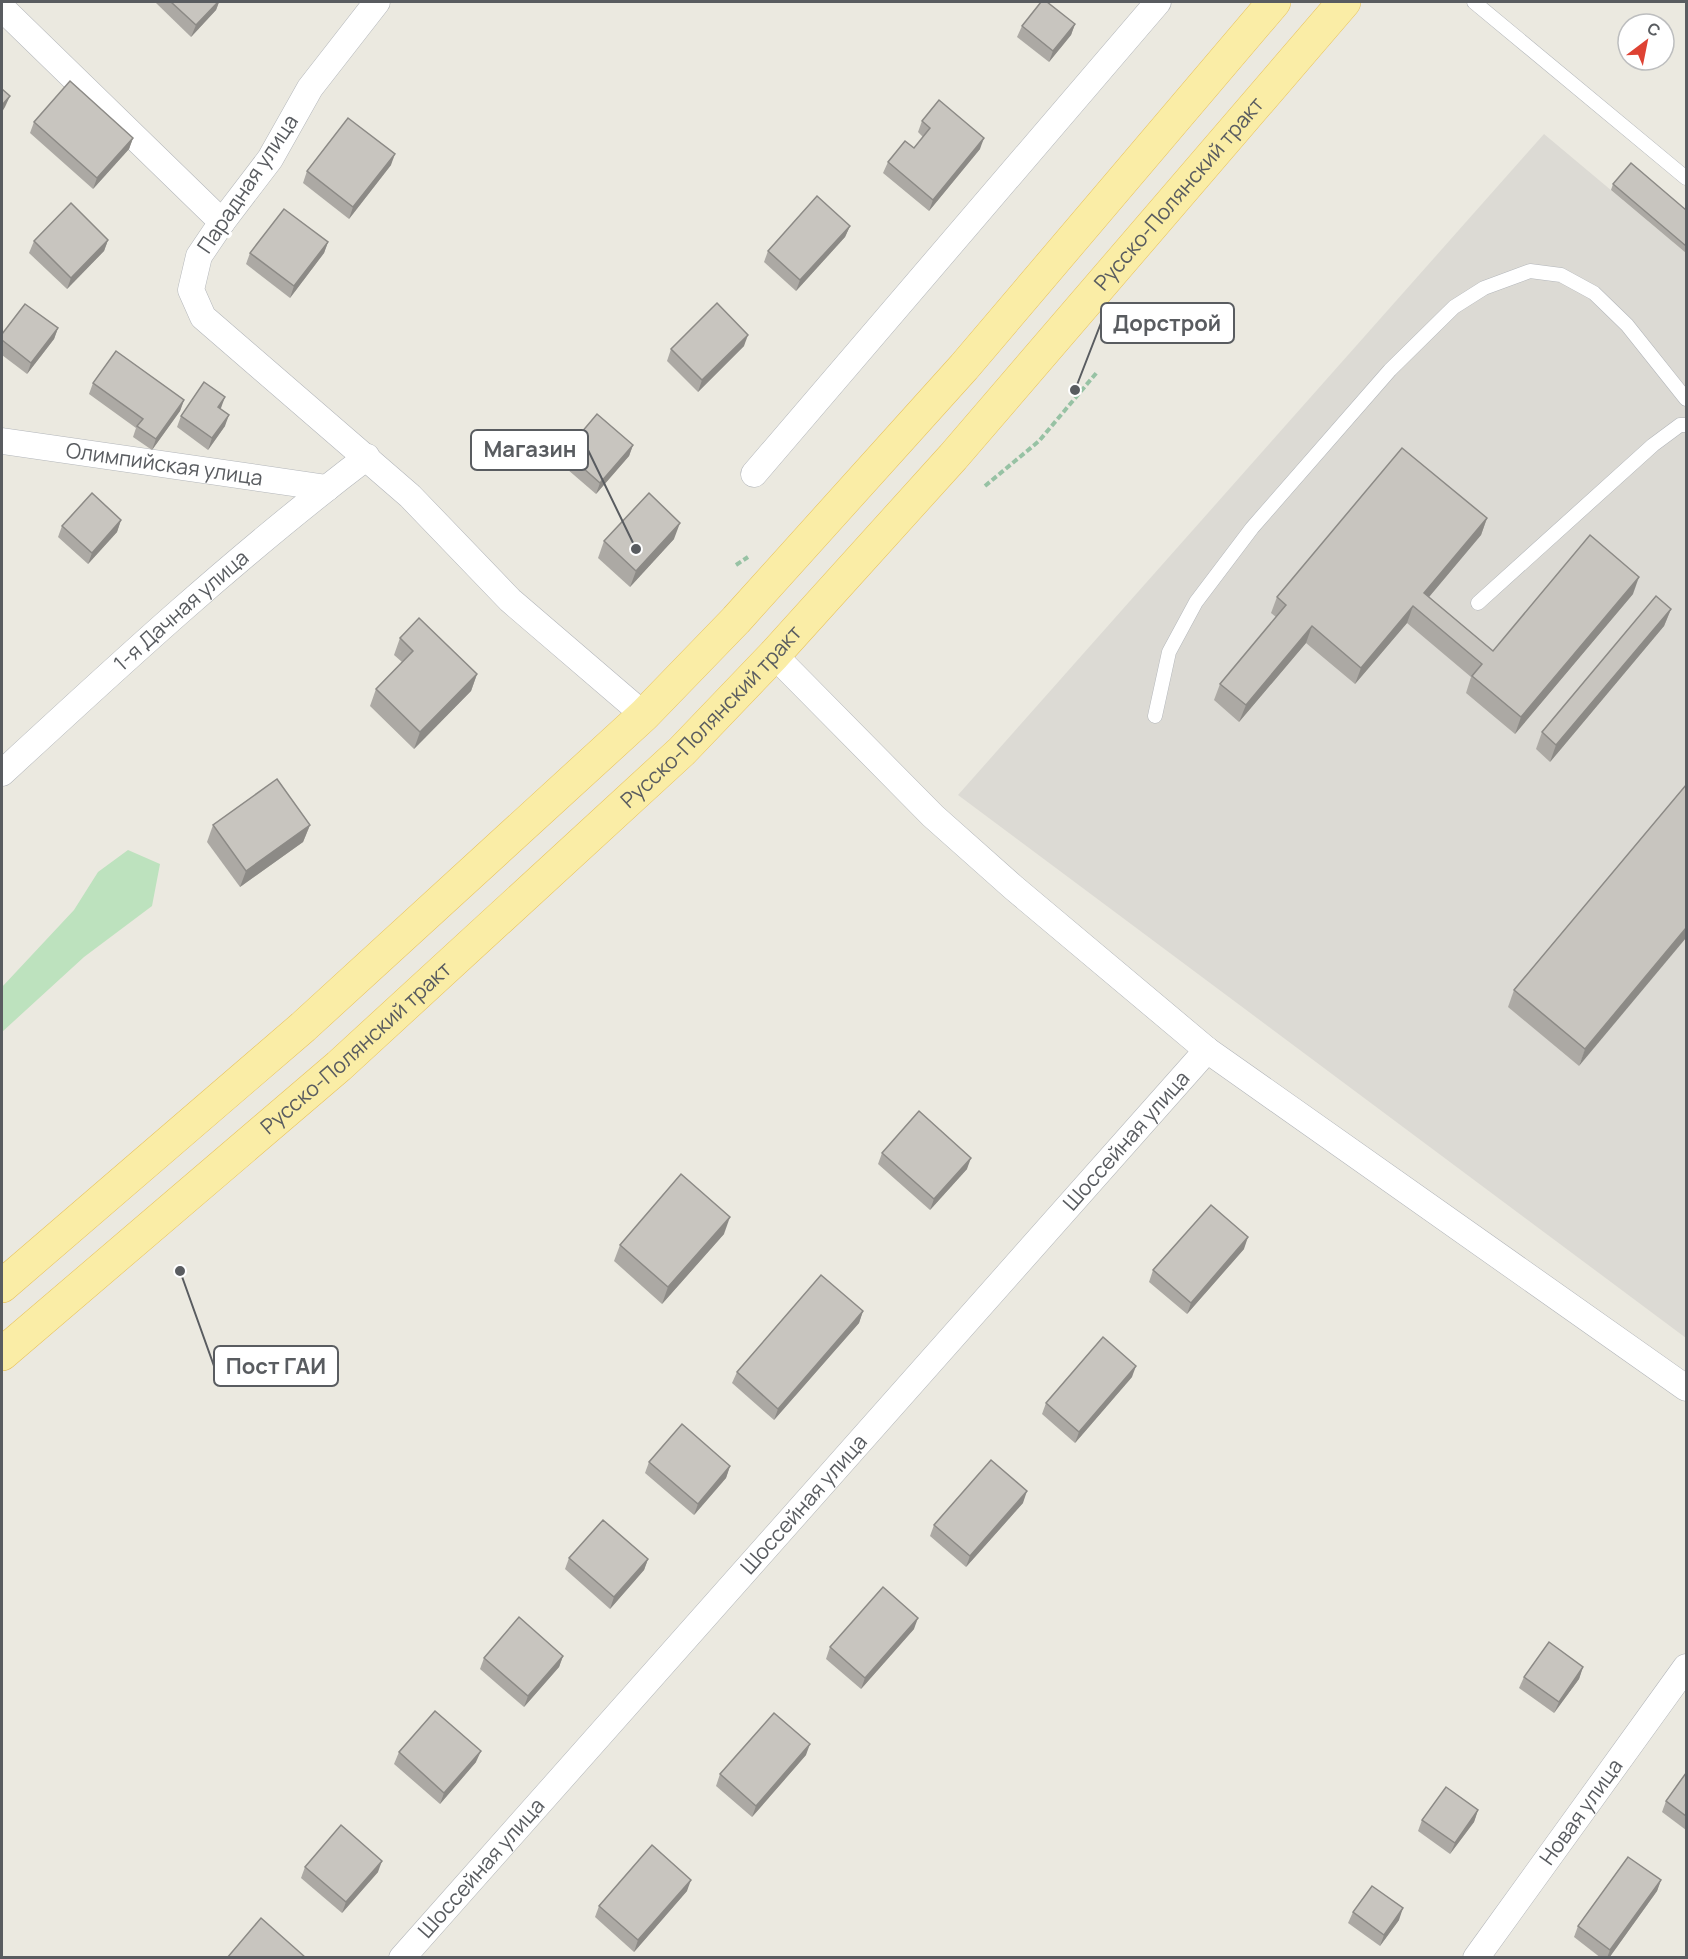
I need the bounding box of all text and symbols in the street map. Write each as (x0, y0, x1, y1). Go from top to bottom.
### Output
north arrow (1616, 12, 1676, 72)
text: С (1643, 17, 1665, 42)
street label: Русско-Полянский тракт (1087, 90, 1270, 296)
street label: Парадная улица (190, 108, 304, 258)
callout: Дорстрой (1101, 303, 1234, 343)
text: Дорстрой (1113, 308, 1221, 338)
callout: Магазин (471, 430, 588, 470)
text: Магазин (484, 434, 576, 464)
street label: Олимпийская улица (64, 435, 265, 492)
street label: 1-я Дачная улица (107, 543, 254, 677)
street label: Русско-Полянский тракт (614, 618, 808, 814)
street label: Русско-Полянский тракт (254, 955, 457, 1140)
street label: Шоссейная улица (1056, 1064, 1195, 1216)
callout: Пост ГАИ (214, 1346, 338, 1386)
text: Пост ГАИ (226, 1351, 326, 1381)
street label: Шоссейная улица (734, 1428, 873, 1580)
street label: Новая улица (1533, 1753, 1628, 1870)
street label: Шоссейная улица (411, 1792, 550, 1943)

